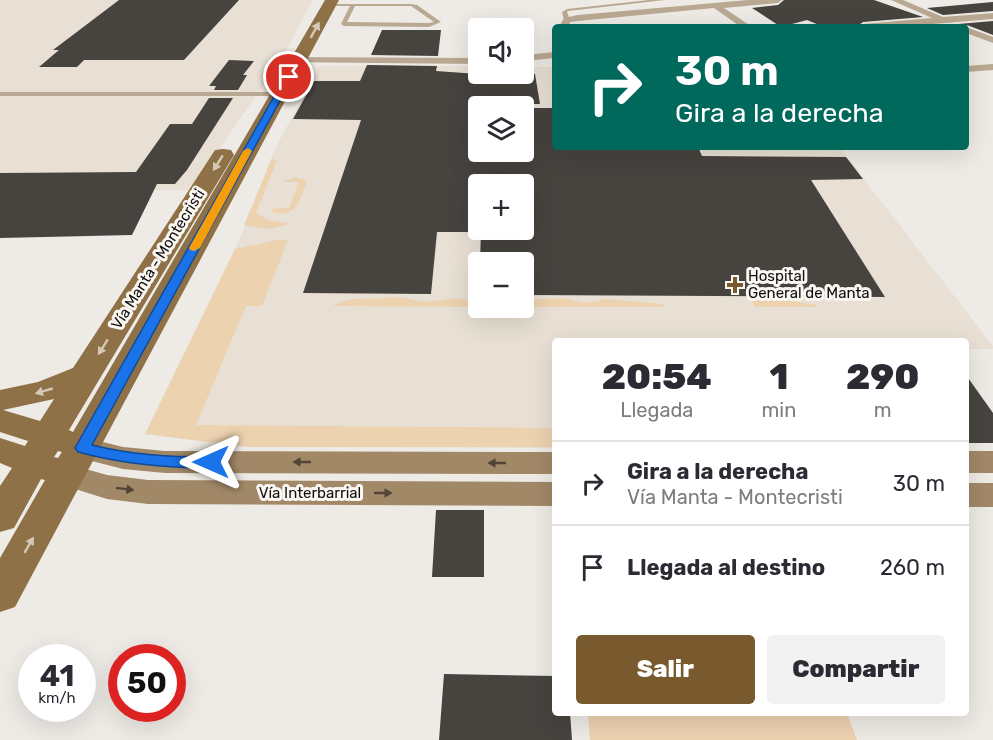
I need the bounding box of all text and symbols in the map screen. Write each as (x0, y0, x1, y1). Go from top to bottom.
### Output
map controls (468, 18, 534, 318)
button: sound (468, 18, 534, 84)
one-way arrow (310, 21, 320, 38)
text: 30 m (675, 46, 779, 96)
icon: right (576, 48, 654, 126)
pin (263, 51, 314, 102)
icon: arrive (272, 60, 305, 93)
button: layers (468, 96, 534, 162)
text: Gira a la derecha (675, 97, 884, 129)
one-way arrow (212, 155, 223, 171)
button: + (468, 174, 534, 240)
street label: Vía Manta - Montecristi (107, 186, 209, 332)
button: − (468, 252, 534, 318)
place label: Hospital General de Manta (748, 267, 870, 302)
marker: Hospital General de Manta (726, 276, 744, 294)
one-way arrow (98, 338, 109, 355)
text: 20:54 (602, 355, 712, 398)
text: 1 (769, 355, 788, 398)
text: 290 (846, 355, 919, 398)
one-way arrow (34, 387, 52, 396)
text: Llegada (620, 398, 693, 422)
text: min (762, 398, 796, 422)
text: m (874, 398, 892, 422)
position arrow (179, 430, 243, 494)
one-way arrow (292, 457, 311, 467)
one-way arrow (487, 458, 506, 468)
text: Gira a la derecha (627, 458, 808, 485)
icon: right (576, 467, 609, 500)
text: 30 m (893, 470, 945, 497)
one-way arrow (116, 484, 135, 494)
street label: Vía Interbarrial (259, 484, 361, 502)
text: Vía Manta - Montecristi (627, 485, 843, 509)
one-way arrow (373, 488, 392, 498)
one-way arrow (24, 536, 34, 553)
icon: arrive (576, 551, 609, 584)
text: Llegada al destino (627, 554, 825, 581)
text: 260 m (880, 554, 945, 581)
button: Salir (576, 635, 755, 704)
button: Compartir (767, 635, 945, 704)
speed limit sign: 50 (108, 644, 186, 722)
text: 41 (40, 658, 74, 694)
text: km/h (38, 689, 76, 707)

